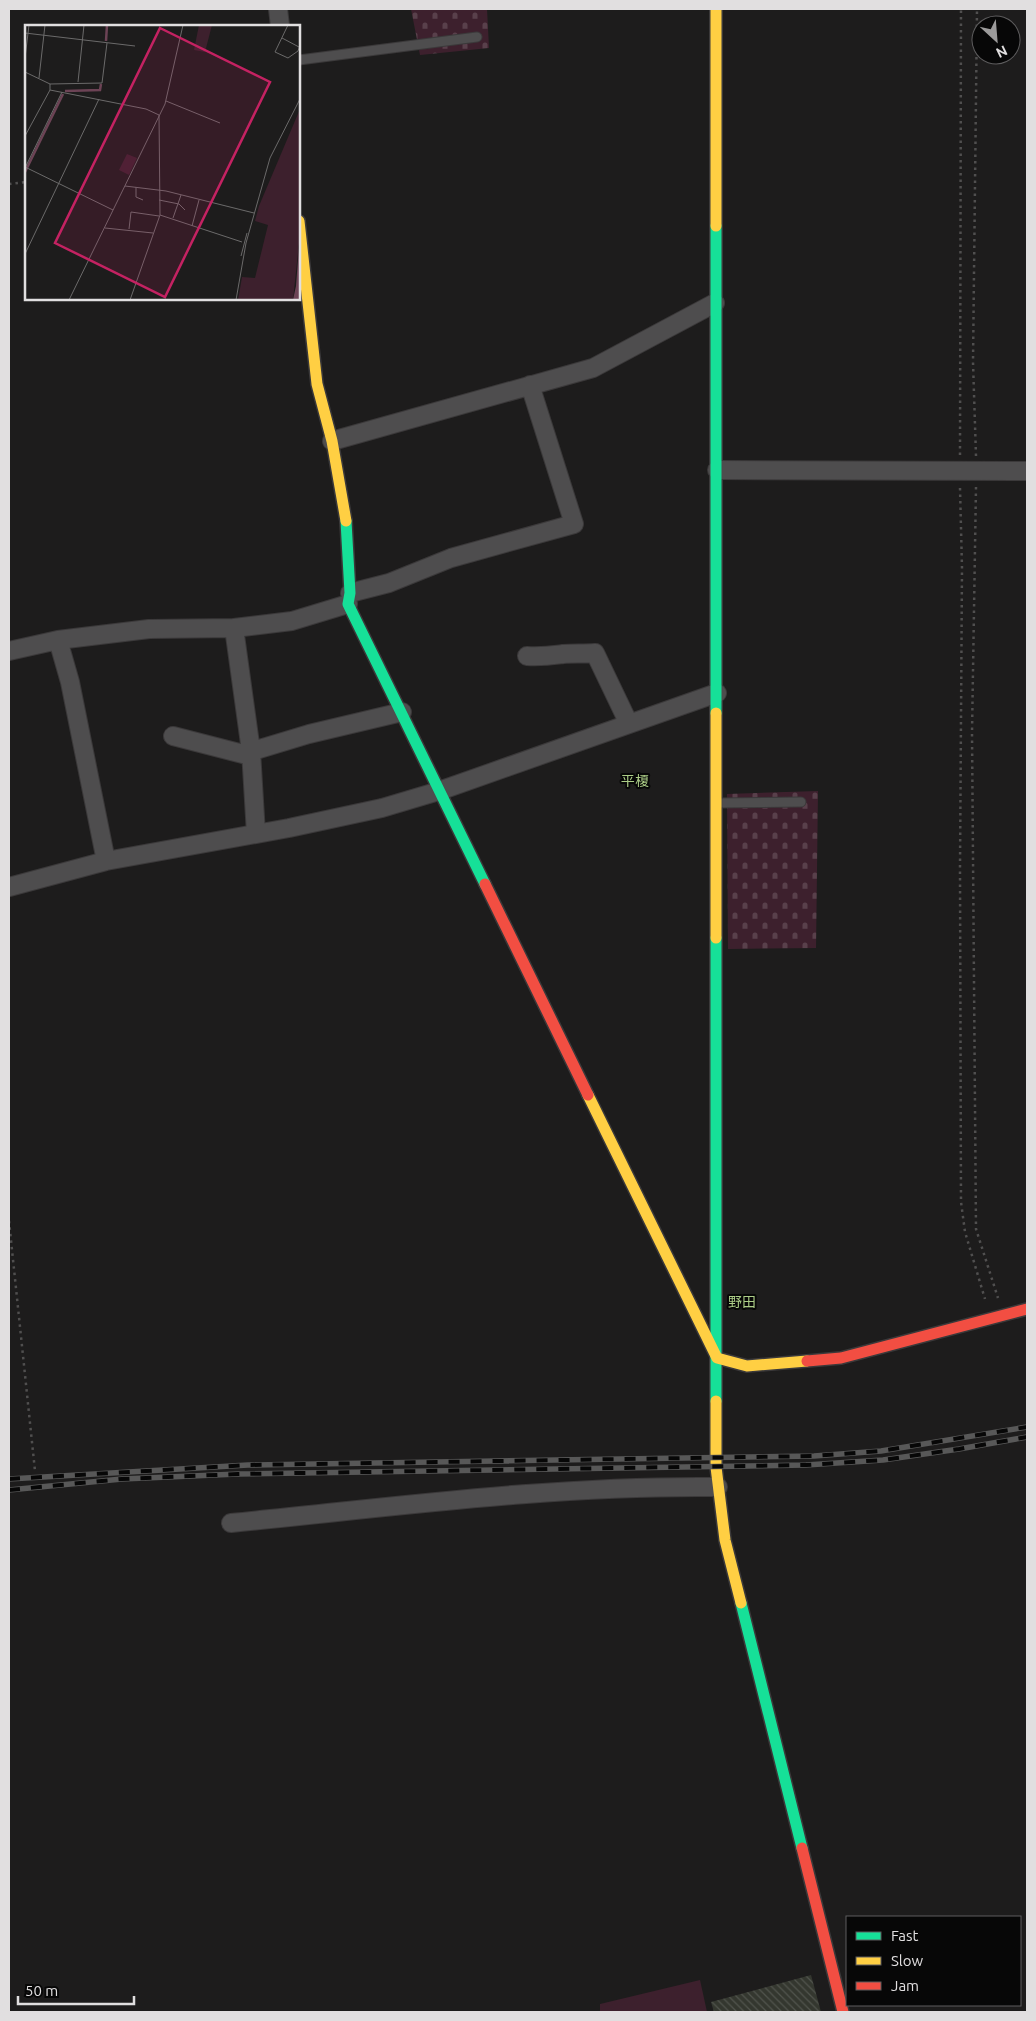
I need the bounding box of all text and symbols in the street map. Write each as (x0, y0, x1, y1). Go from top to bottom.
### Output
north arrow (971, 15, 1021, 65)
inset map (25, 25, 300, 300)
text: N (993, 42, 1010, 61)
district label: 平榎 (621, 773, 649, 789)
district label: 野田 (728, 1294, 756, 1310)
legend (846, 1916, 1021, 2006)
text: Fast (891, 1927, 919, 1944)
text: Slow (891, 1952, 924, 1969)
scale bar (18, 1974, 134, 2006)
text: Jam (891, 1977, 919, 1994)
text: 50 m (25, 1982, 58, 1999)

